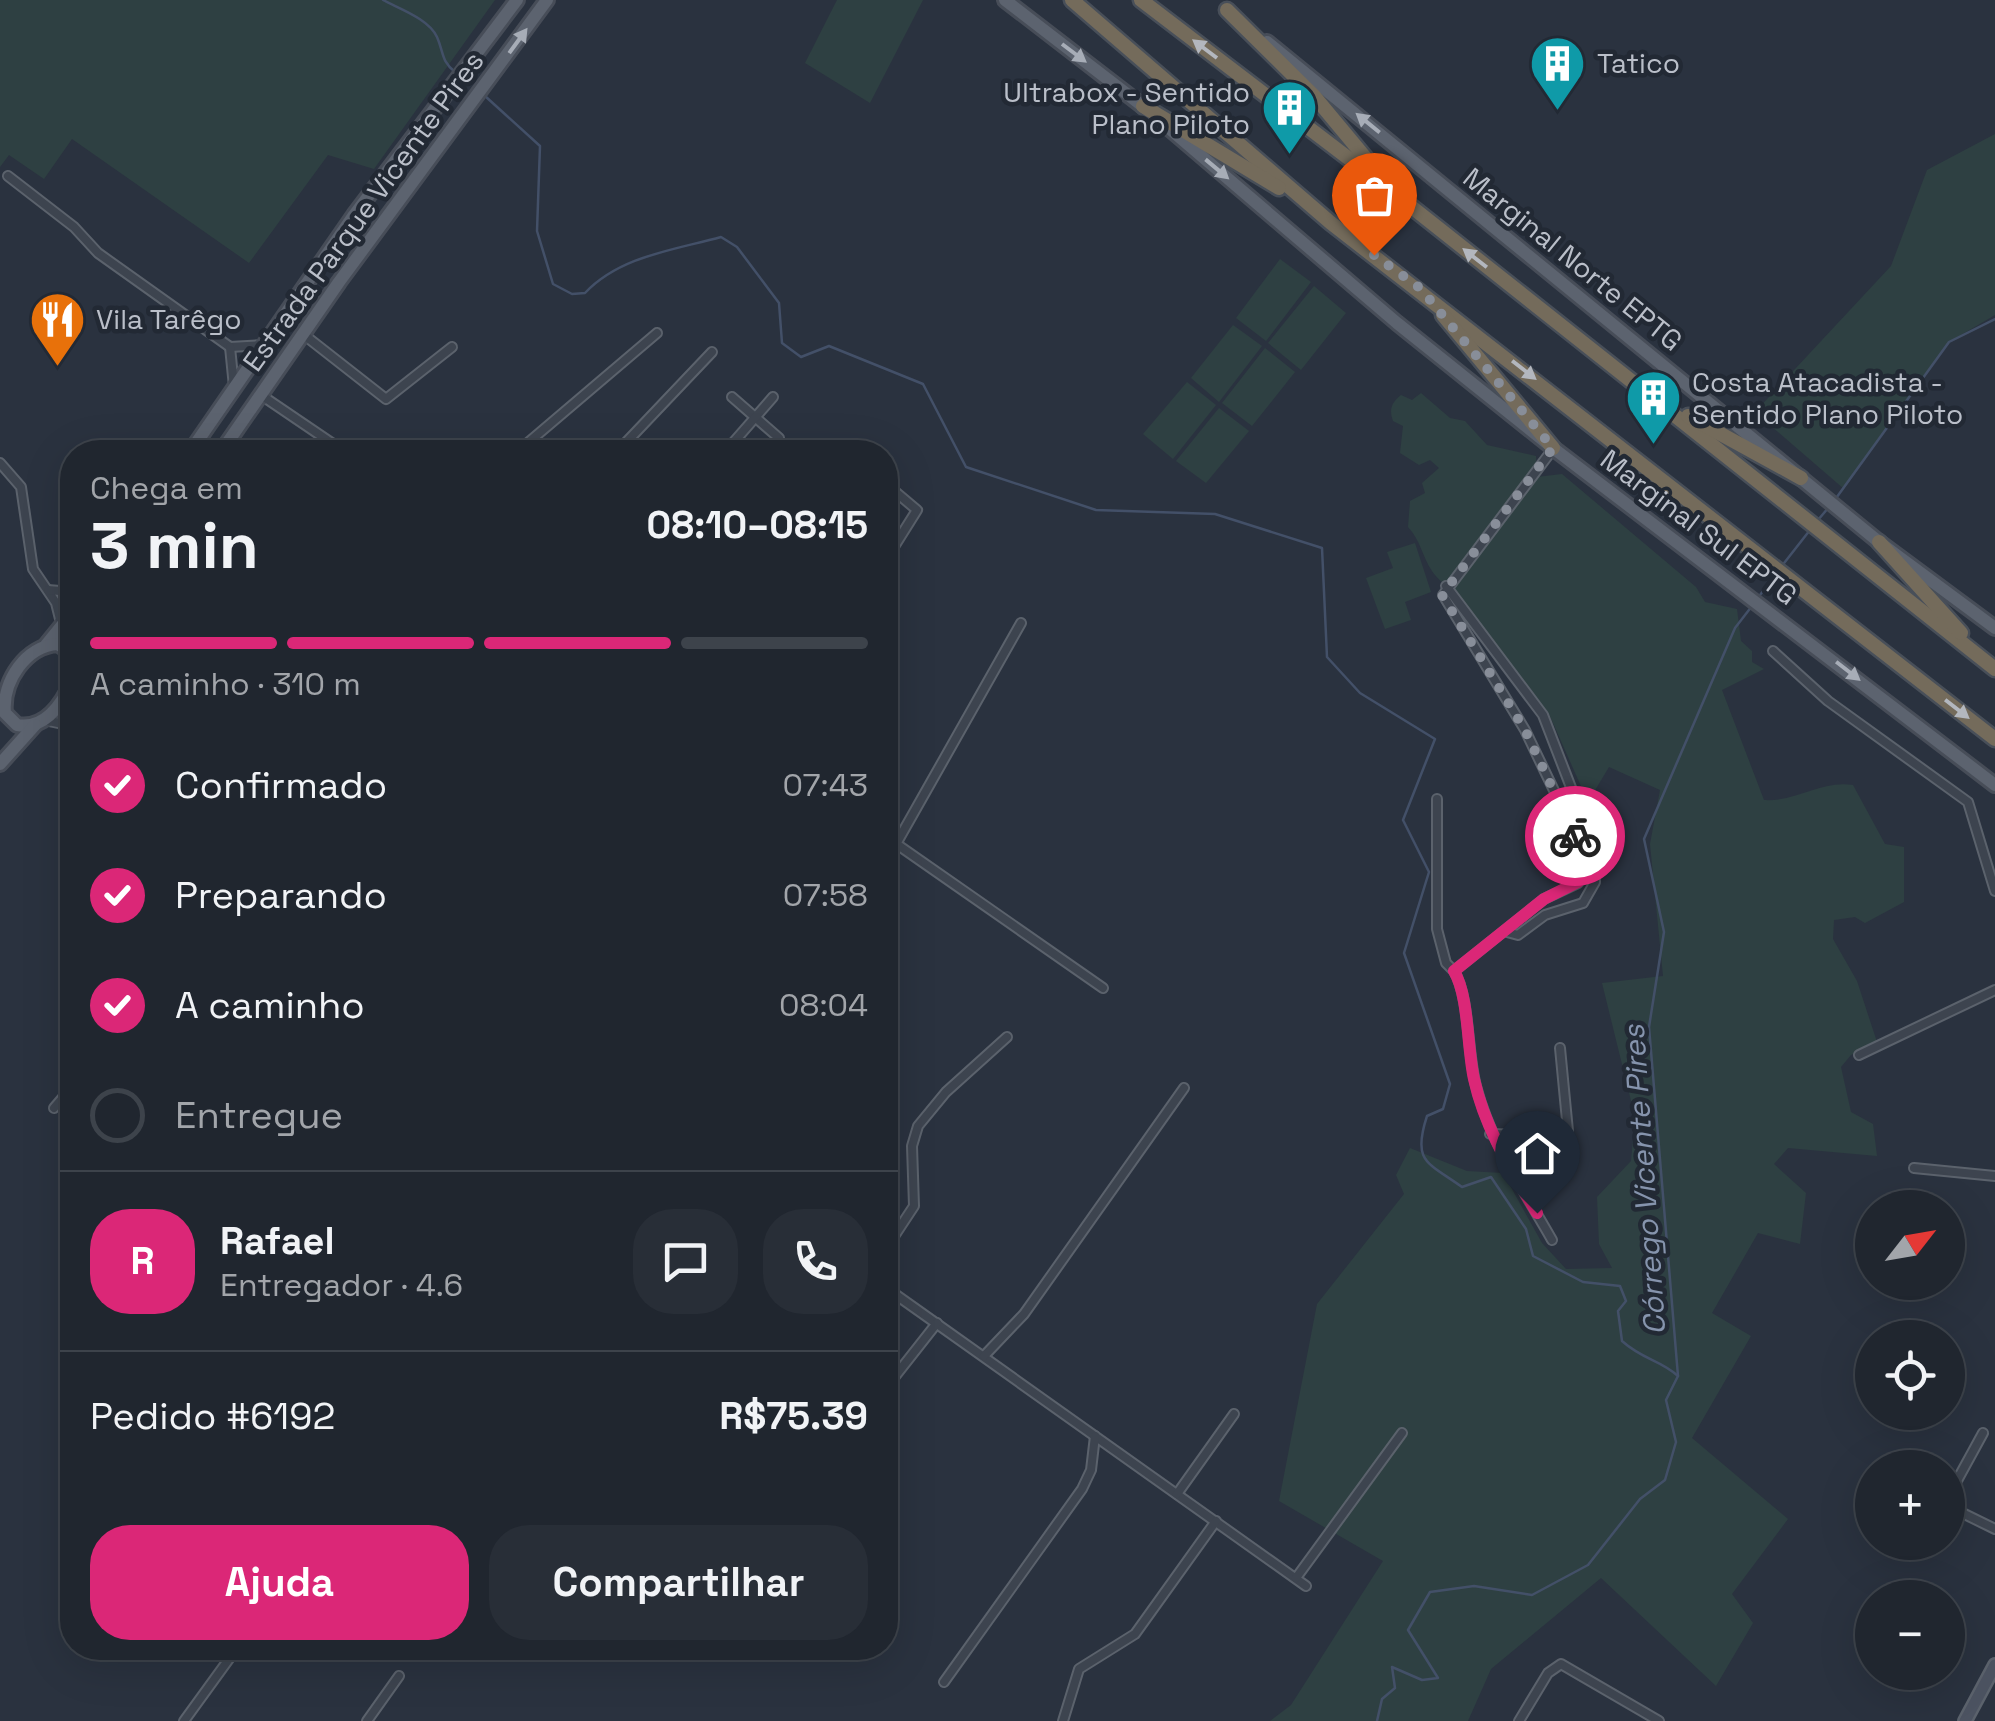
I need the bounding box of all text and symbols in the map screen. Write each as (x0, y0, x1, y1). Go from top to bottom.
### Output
one-way arrow (507, 28, 527, 54)
building icon: Tatico (1528, 33, 1588, 112)
one-way arrow (1192, 39, 1218, 60)
one-way arrow (1061, 42, 1087, 62)
street label: Estrada Parque Vicente Pires (235, 44, 491, 378)
place label: Tatico (1597, 45, 1680, 81)
place label: Ultrabox - Sentido Plano Piloto (1003, 74, 1250, 142)
building icon: Ultrabox - Sentido Plano Piloto (1259, 78, 1319, 157)
one-way arrow (1355, 113, 1380, 134)
pin (1332, 153, 1417, 256)
one-way arrow (1204, 158, 1229, 180)
street label: Marginal Norte EPTG (1456, 160, 1690, 358)
icon: bag (1347, 168, 1402, 223)
one-way arrow (1463, 248, 1488, 269)
restaurant icon: Vila Tarêgo (27, 289, 87, 368)
place label: Vila Tarêgo (96, 301, 242, 337)
one-way arrow (1511, 359, 1537, 380)
place label: Costa Atacadista - Sentido Plano Piloto (1692, 364, 1963, 432)
building icon: Costa Atacadista - Sentido Plano Piloto (1623, 368, 1683, 447)
street label: Marginal Sul EPTG (1593, 441, 1805, 613)
text: Chega em (90, 468, 243, 508)
text: 08:10–08:15 (647, 501, 868, 549)
text: 3 min (90, 504, 259, 587)
one-way arrow (1835, 661, 1861, 681)
text: A caminho · 310 m (90, 664, 361, 704)
one-way arrow (1944, 699, 1970, 719)
icon: check (90, 758, 145, 813)
text: Confirmado (175, 761, 387, 809)
text: 07:43 (783, 765, 868, 805)
courier (1525, 786, 1625, 886)
icon: bike (1548, 809, 1603, 864)
icon: check (90, 868, 145, 923)
text: Preparando (175, 871, 387, 919)
text: 07:58 (783, 875, 868, 915)
icon: check (90, 978, 145, 1033)
text: A caminho (175, 981, 365, 1029)
text: 08:04 (779, 985, 868, 1025)
water label: Córrego Vicente Pires (1614, 1022, 1674, 1336)
text: Entregue (175, 1091, 343, 1139)
pin (1495, 1111, 1580, 1214)
icon: home (1510, 1126, 1565, 1181)
north arrow (1855, 1190, 1965, 1300)
map controls (1855, 1190, 1965, 1690)
button: chat (633, 1209, 738, 1314)
button: phone (763, 1209, 868, 1314)
text: Rafael (220, 1217, 335, 1265)
text: R (130, 1237, 155, 1285)
text: Entregador · 4.6 (220, 1265, 463, 1305)
button: locate (1855, 1320, 1965, 1430)
text: Pedido #6192 (90, 1392, 335, 1440)
text: R$75.39 (719, 1392, 868, 1440)
button: + (1855, 1450, 1965, 1560)
button: Ajuda (90, 1525, 469, 1640)
button: Compartilhar (489, 1525, 868, 1640)
button: − (1855, 1580, 1965, 1690)

